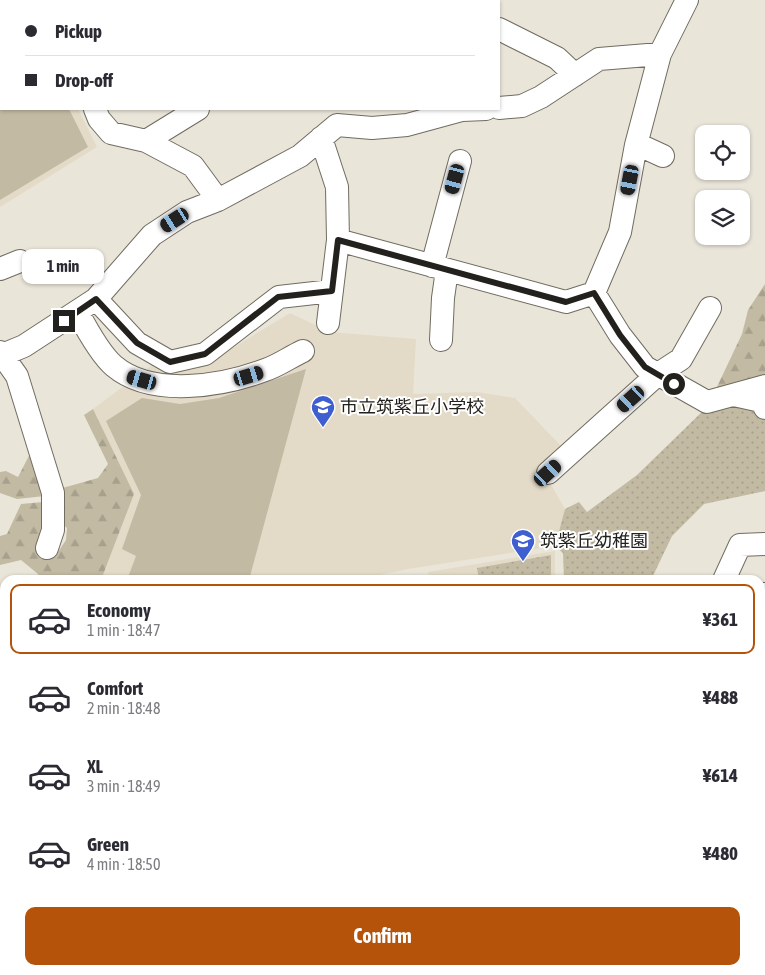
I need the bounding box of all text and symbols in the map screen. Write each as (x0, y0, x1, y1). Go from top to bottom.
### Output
text: Pickup (55, 20, 102, 42)
text: Drop-off (55, 69, 113, 91)
map controls (695, 125, 750, 245)
button: locate (695, 125, 750, 180)
car (443, 163, 466, 195)
car (619, 164, 640, 196)
button: layers (695, 190, 750, 245)
car (158, 206, 191, 234)
callout: 1 min (23, 248, 105, 284)
text: 1 min (47, 257, 79, 275)
route end (53, 310, 75, 332)
car (232, 364, 265, 388)
car (125, 369, 158, 391)
route start (663, 373, 685, 395)
car (614, 383, 647, 415)
school or university icon: 市立筑紫丘小学校 (310, 394, 336, 428)
place label: 市立筑紫丘小学校 (340, 396, 484, 417)
car (531, 457, 564, 489)
school or university icon: 筑紫丘幼稚園 (510, 528, 536, 562)
place label: 筑紫丘幼稚園 (540, 530, 648, 551)
icon: car (27, 597, 72, 642)
text: Economy (87, 599, 151, 621)
text: ¥361 (703, 608, 738, 630)
text: 1 min · 18:47 (87, 621, 160, 639)
icon: car (27, 675, 72, 720)
text: Comfort (87, 677, 143, 699)
text: ¥488 (703, 686, 738, 708)
text: 2 min · 18:48 (87, 699, 160, 717)
icon: car (27, 753, 72, 798)
text: XL (87, 755, 103, 777)
text: ¥614 (703, 764, 738, 786)
text: 3 min · 18:49 (87, 777, 160, 795)
icon: car (27, 831, 72, 876)
text: Green (87, 833, 129, 855)
text: ¥480 (703, 842, 738, 864)
text: 4 min · 18:50 (87, 855, 160, 873)
button: Confirm (25, 907, 740, 965)

